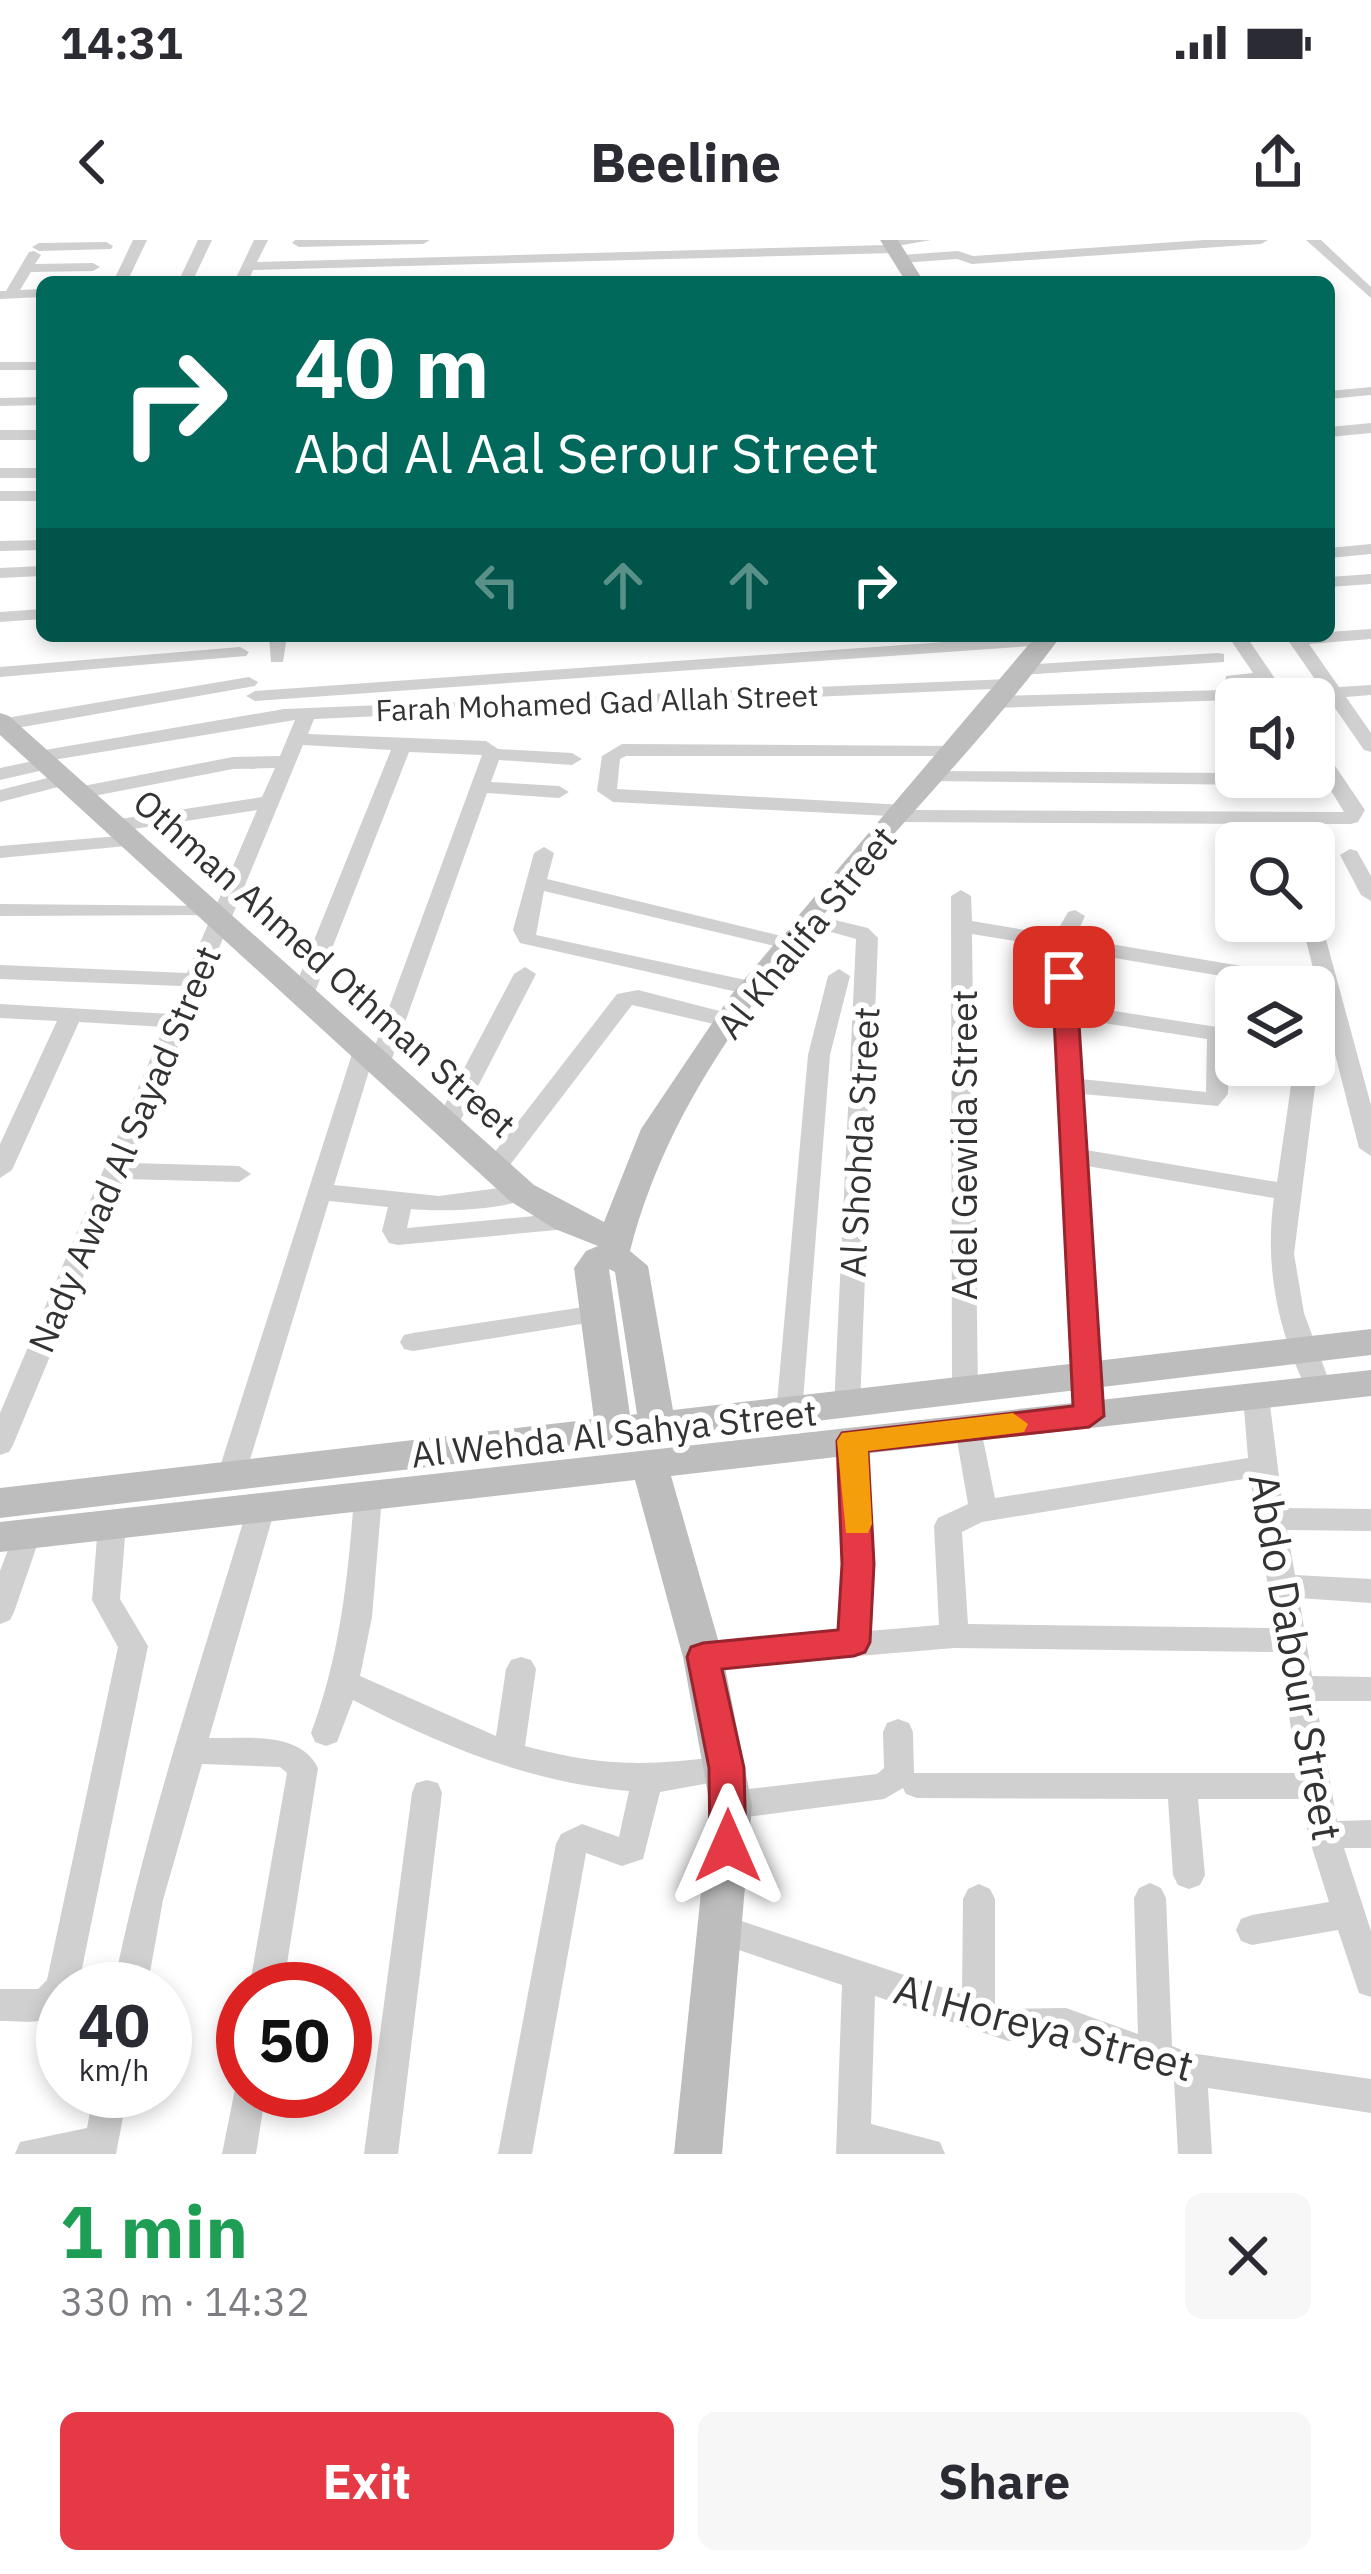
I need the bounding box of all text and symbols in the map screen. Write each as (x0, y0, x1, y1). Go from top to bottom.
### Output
text: 14:31 (60, 13, 183, 71)
text: Beeline (590, 127, 781, 197)
icon: back (60, 129, 126, 195)
icon: share (1245, 129, 1311, 195)
text: 40 m (294, 312, 490, 421)
icon: right (96, 324, 252, 480)
text: Abd Al Aal Serour Street (294, 418, 879, 488)
icon: left (464, 552, 530, 618)
icon: ahead (590, 552, 656, 618)
icon: ahead (716, 552, 782, 618)
icon: right (842, 552, 908, 618)
street label: Farah Mohamed Gad Allah Street (375, 675, 819, 729)
map controls (1215, 678, 1335, 1086)
button: sound (1215, 678, 1335, 798)
street label: Othman Ahmed Othman Street (124, 779, 526, 1147)
street label: Al Khalifa Street (706, 816, 906, 1048)
button: search (1215, 822, 1335, 942)
pin (1013, 926, 1115, 1028)
street label: Nady Awad Al Sayad Street (17, 939, 231, 1359)
icon: arrive (1031, 944, 1097, 1010)
button: layers (1215, 966, 1335, 1086)
street label: Adel Gewida Street (940, 990, 987, 1300)
street label: Al Shohda Street (828, 1006, 890, 1278)
street label: Al Wehda Al Sahya Street (409, 1388, 819, 1478)
street label: Abdo Dabour Street (1237, 1469, 1355, 1845)
position arrow (665, 1783, 791, 1909)
street label: Al Horeya Street (888, 1961, 1200, 2093)
speed limit sign: 50 (216, 1962, 372, 2118)
text: 40 (78, 1985, 150, 2064)
text: km/h (79, 2050, 149, 2089)
text: 1 min (60, 2184, 248, 2278)
button: close (1185, 2193, 1311, 2319)
text: 330 m · 14:32 (60, 2276, 310, 2327)
button: Exit (60, 2412, 674, 2550)
button: Share (698, 2412, 1311, 2550)

